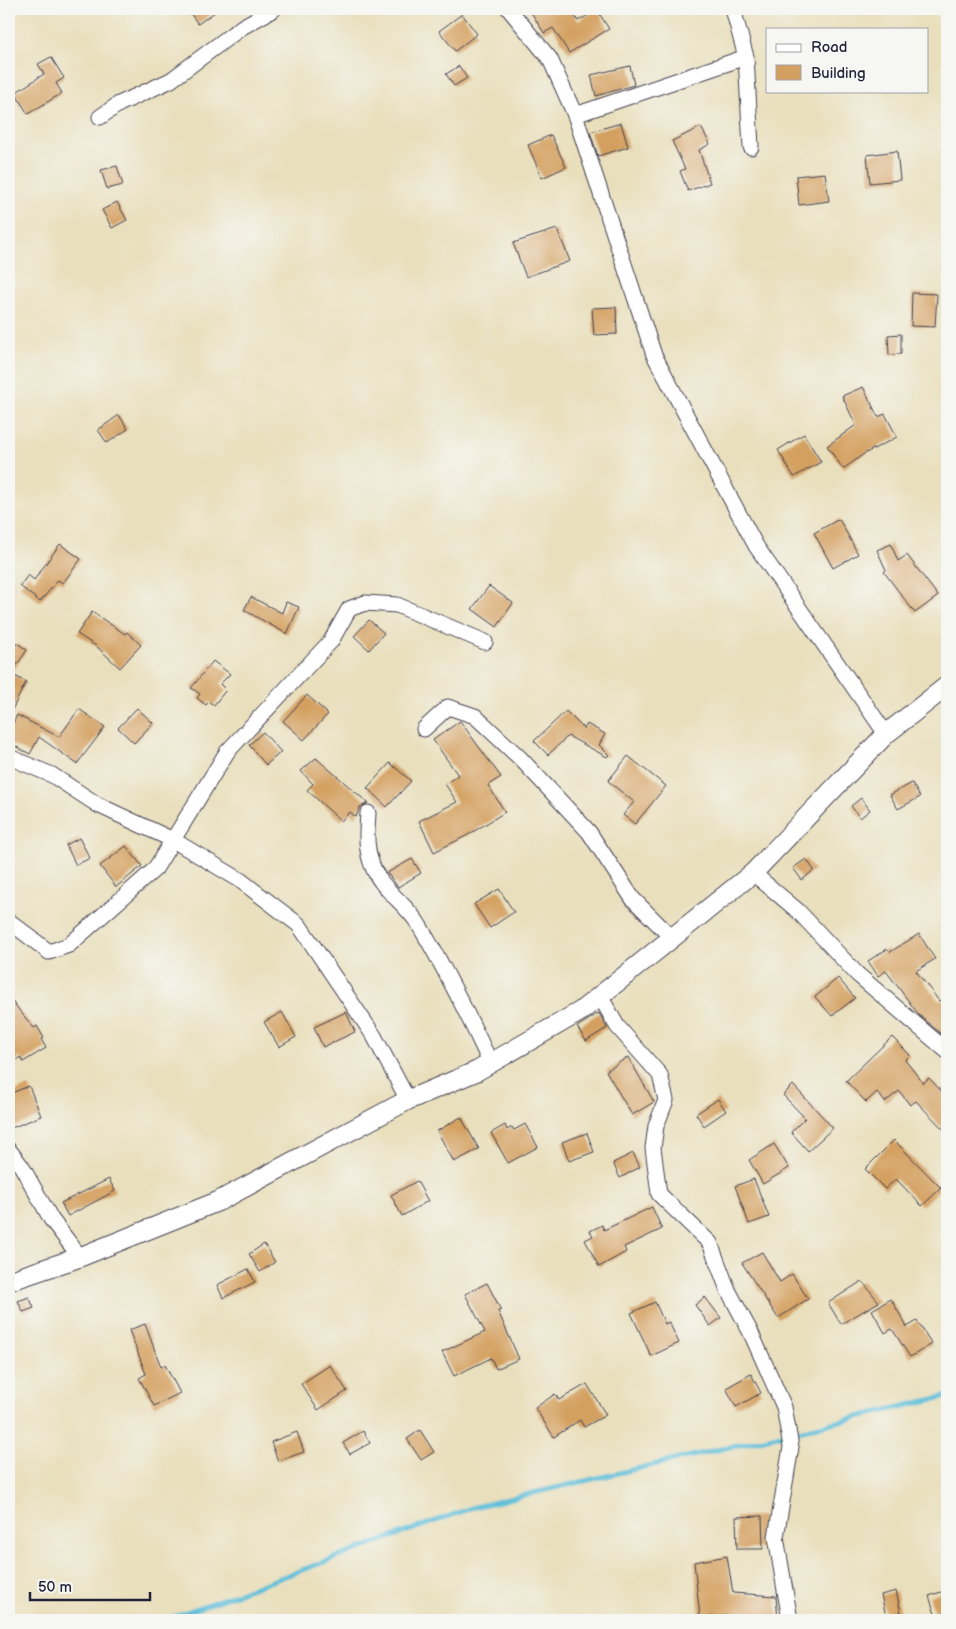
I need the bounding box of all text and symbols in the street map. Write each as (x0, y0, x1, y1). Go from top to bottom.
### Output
legend (766, 28, 928, 92)
text: Road (811, 38, 847, 57)
text: Building (811, 64, 866, 83)
scale bar (30, 1569, 150, 1601)
text: 50 m (38, 1578, 72, 1597)

